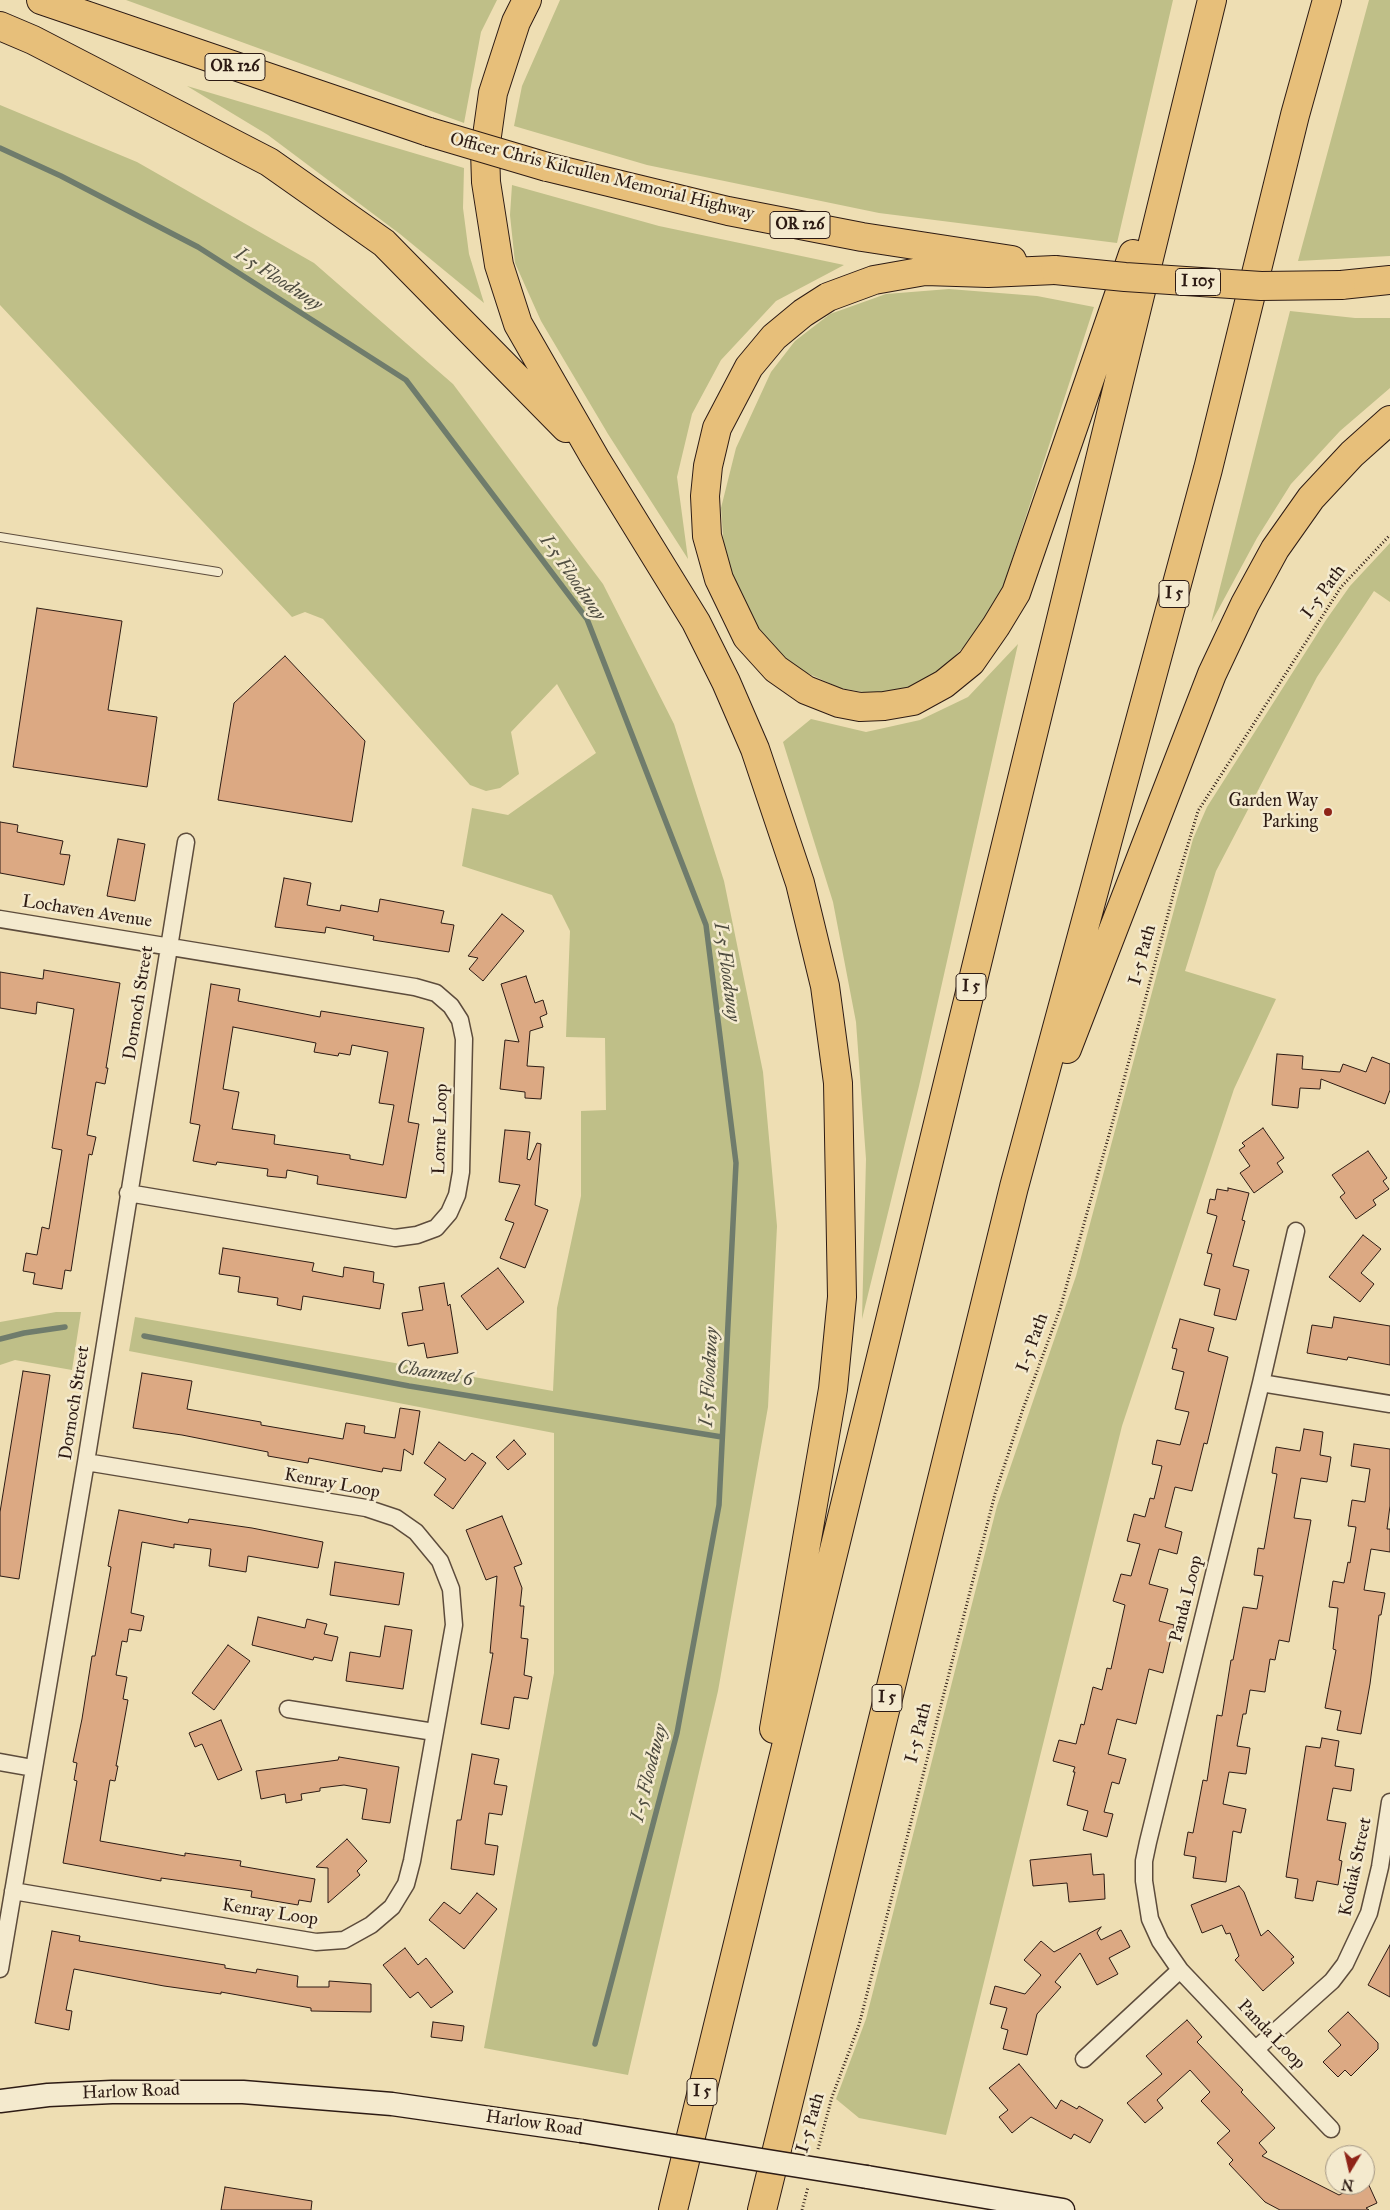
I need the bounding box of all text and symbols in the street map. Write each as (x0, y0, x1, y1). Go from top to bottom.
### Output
road number: OR 126 (205, 54, 265, 80)
street label: Officer Chris Kilcullen Memorial Highway (448, 129, 756, 225)
road number: OR 126 (770, 212, 830, 238)
water label: I-5 Floodway (230, 243, 326, 317)
road number: I 105 (1176, 268, 1220, 296)
water label: I-5 Floodway (534, 531, 610, 625)
street label: I-5 Path (1297, 561, 1351, 623)
road number: I 5 (1159, 580, 1189, 608)
place label: Garden Way Parking (1228, 791, 1318, 834)
marker: Garden Way Parking (1322, 806, 1334, 818)
street label: Lochaven Avenue (21, 891, 153, 933)
water label: I-5 Floodway (708, 921, 744, 1023)
street label: I-5 Path (1125, 923, 1161, 987)
street label: Dornoch Street (119, 944, 159, 1062)
road number: I 5 (956, 974, 986, 1000)
street label: Lorne Loop (429, 1083, 453, 1175)
street label: I-5 Path (1012, 1311, 1054, 1375)
water label: I-5 Floodway (696, 1327, 724, 1427)
street label: Dornoch Street (55, 1344, 95, 1462)
water label: Channel 6 (395, 1356, 475, 1392)
street label: Kenray Loop (282, 1464, 382, 1504)
street label: Panda Loop (1166, 1553, 1208, 1645)
road number: I 5 (872, 1685, 902, 1712)
street label: I-5 Path (901, 1701, 937, 1765)
water label: I-5 Floodway (627, 1722, 673, 1824)
street label: Kodiak Street (1335, 1816, 1377, 1918)
street label: Kenray Loop (220, 1895, 320, 1931)
street label: Panda Loop (1232, 1996, 1310, 2074)
road number: I 5 (687, 2078, 717, 2106)
street label: Harlow Road (82, 2080, 180, 2104)
street label: I-5 Path (792, 2091, 830, 2155)
street label: Harlow Road (484, 2107, 584, 2141)
north arrow (1325, 2145, 1375, 2195)
text: N (1341, 2175, 1355, 2194)

